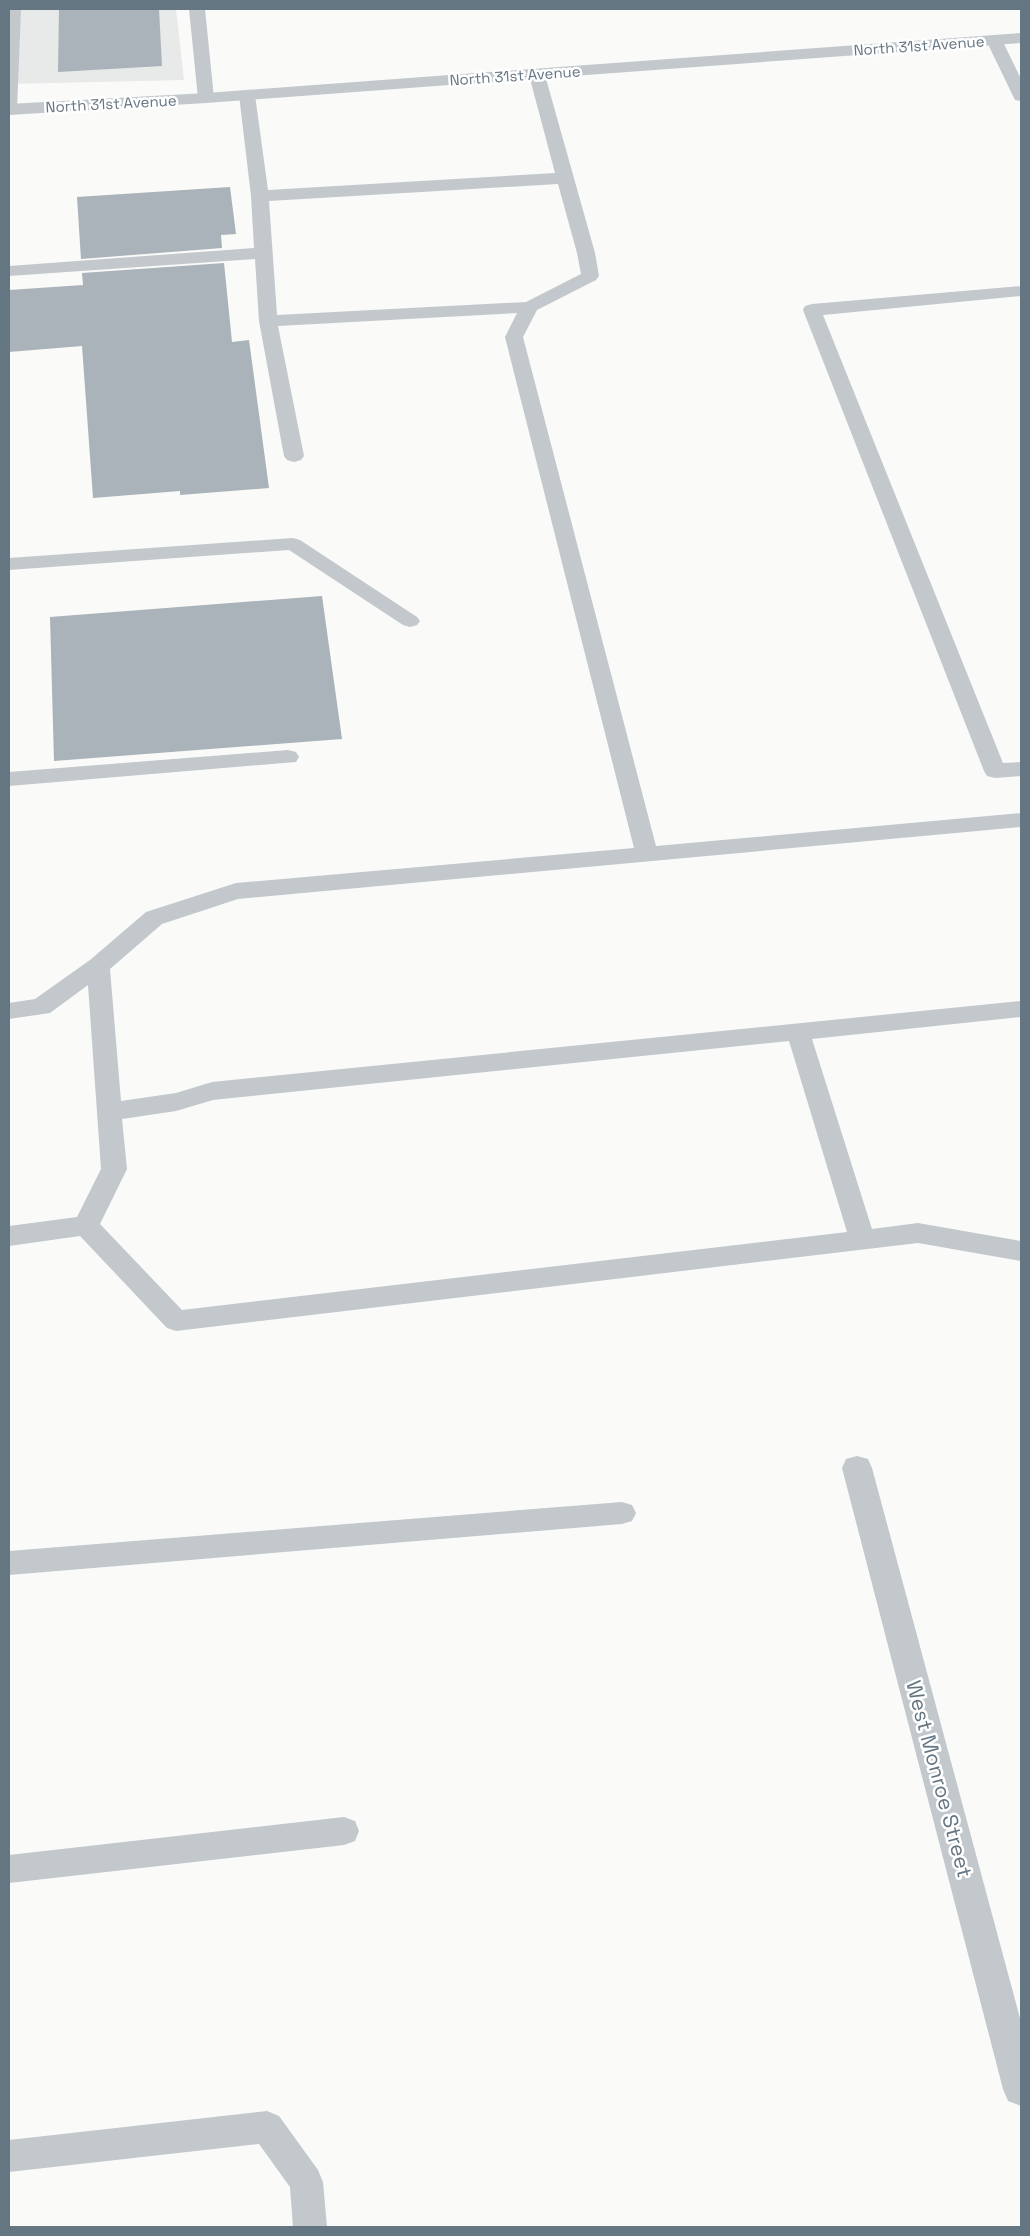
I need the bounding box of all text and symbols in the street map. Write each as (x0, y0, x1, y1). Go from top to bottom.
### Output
street label: North 31st Avenue (853, 31, 985, 60)
street label: North 31st Avenue (449, 61, 581, 90)
street label: North 31st Avenue (45, 91, 177, 116)
street label: West Monroe Street (900, 1677, 979, 1880)

